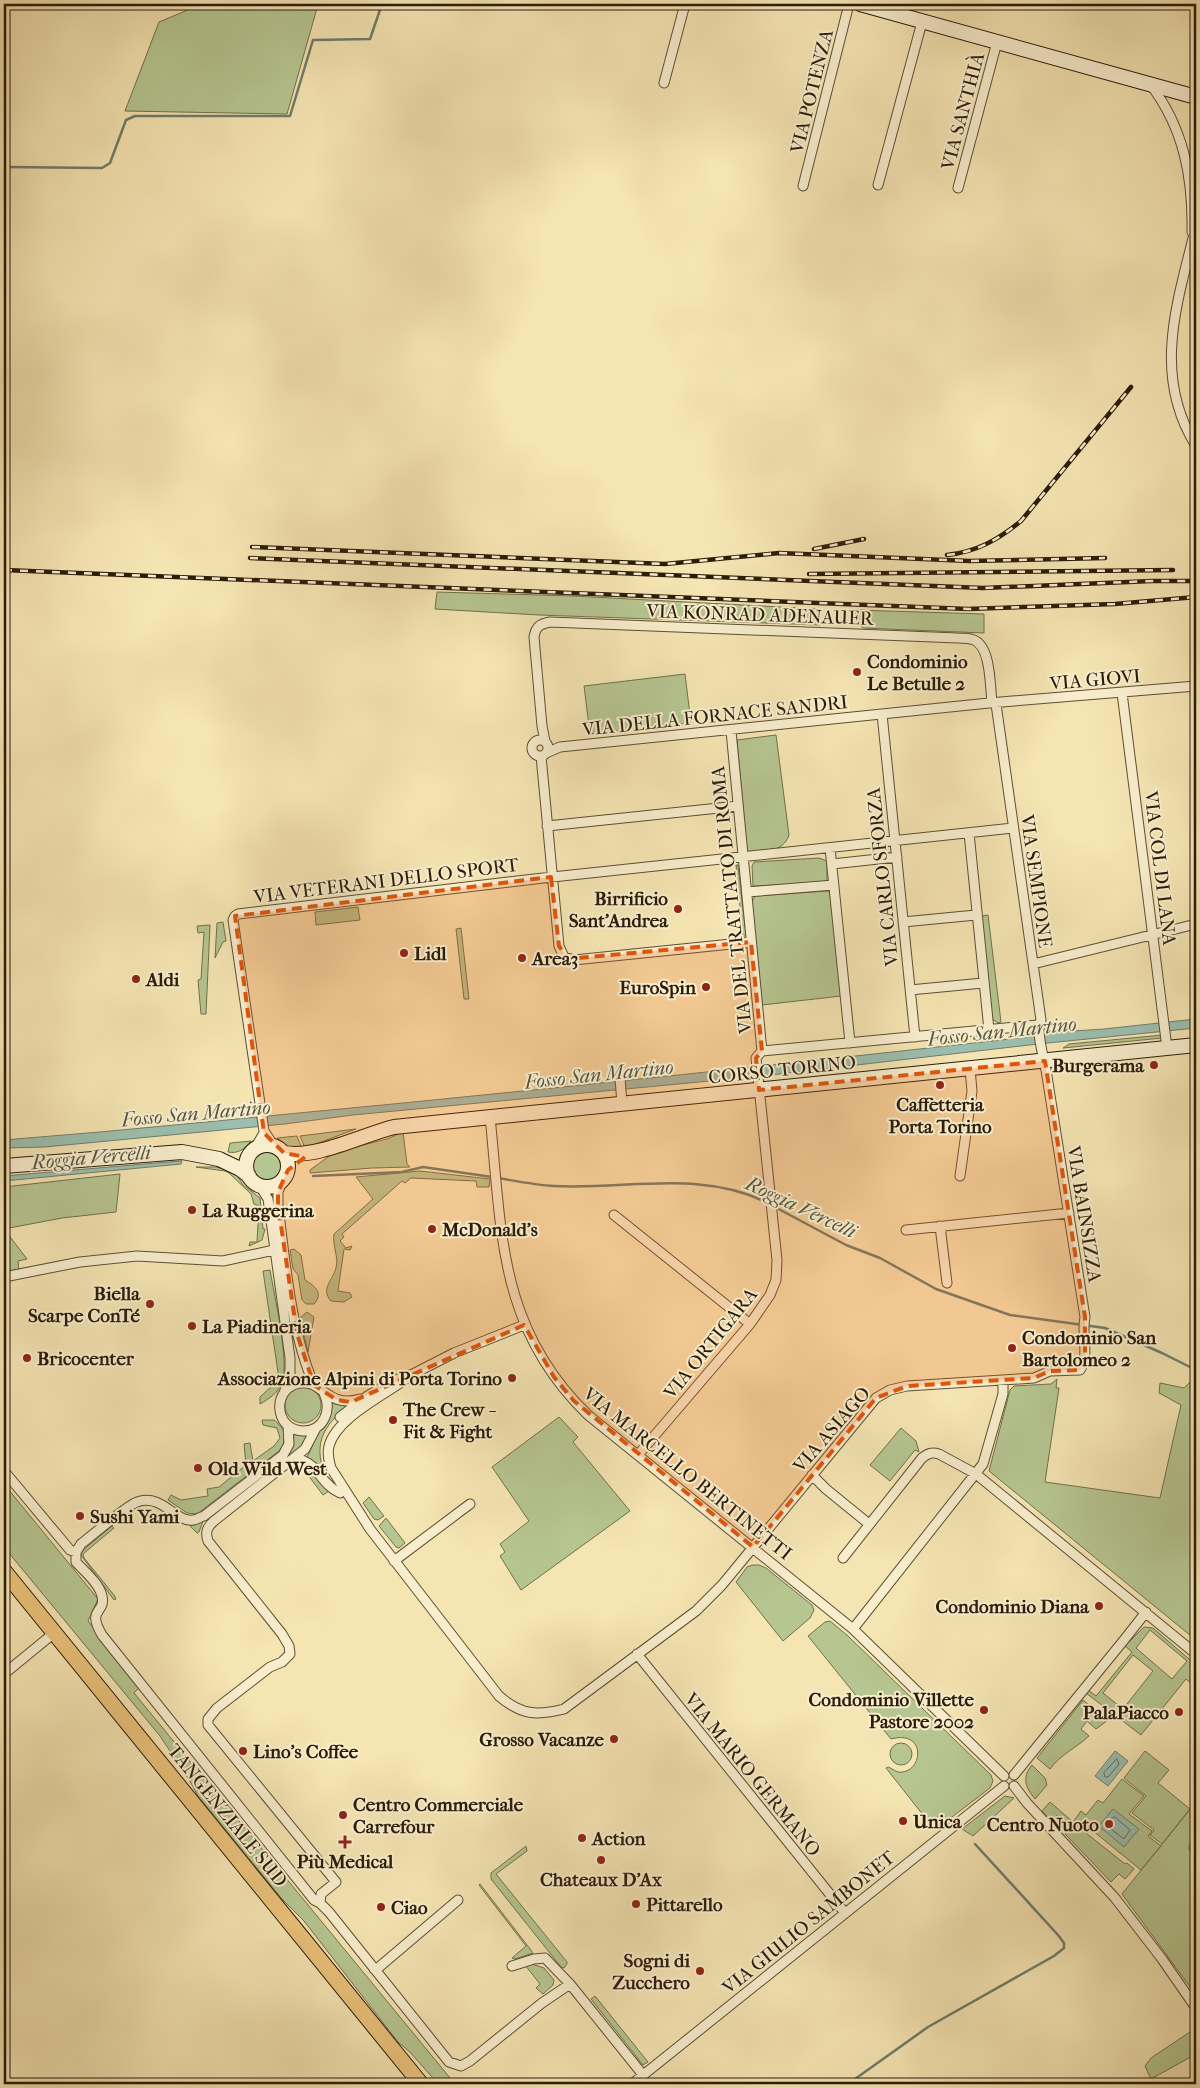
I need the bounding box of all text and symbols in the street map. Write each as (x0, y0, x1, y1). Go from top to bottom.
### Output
street label: VIA POTENZA (786, 26, 838, 156)
street label: VIA SANTHIÀ (937, 50, 989, 173)
street label: VIA KONRAD ADENAUER (645, 600, 875, 630)
place label: Condominio Le Betulle 2 (867, 651, 968, 695)
street label: VIA GIOVI (1048, 665, 1142, 695)
marker: Condominio Le Betulle 2 (851, 666, 863, 678)
street label: VIA DELLA FORNACE SANDRI (580, 691, 849, 741)
street label: VIA DEL TRATTATO DI ROMA (707, 764, 757, 1036)
street label: VIA CARLO SFORZA (863, 786, 903, 968)
street label: VIA COL DI LANA (1139, 789, 1180, 947)
street label: VIA SEMPIONE (1016, 812, 1056, 950)
street label: VIA VETERANI DELLO SPORT (251, 854, 520, 908)
place label: Birrificio Sant'Andrea (569, 888, 669, 932)
marker: Birrificio Sant'Andrea (672, 903, 684, 915)
place label: Lidl (414, 943, 447, 965)
marker: Lidl (398, 947, 410, 959)
place label: Area3 (531, 948, 578, 970)
marker: Area3 (516, 952, 528, 964)
place label: Aldi (145, 969, 180, 991)
marker: Aldi (130, 973, 142, 985)
place label: EuroSpin (619, 977, 697, 999)
marker: EuroSpin (700, 981, 712, 993)
water label: Fosso San Martino (925, 1012, 1078, 1051)
street label: CORSO TORINO (707, 1051, 857, 1089)
water label: Fosso San Martino (522, 1055, 675, 1094)
place label: Burgerama (1052, 1055, 1145, 1077)
marker: Burgerama (1148, 1059, 1160, 1071)
marker: Caffetteria Porta Torino (934, 1079, 946, 1091)
place label: Caffetteria Porta Torino (888, 1094, 992, 1138)
water label: Fosso San Martino (119, 1096, 272, 1132)
water label: Roggia Vercelli (29, 1141, 153, 1174)
street label: VIA BAINSIZZA (1062, 1143, 1106, 1285)
water label: Roggia Vercelli (740, 1171, 861, 1244)
place label: La Ruggerina (202, 1200, 315, 1222)
marker: La Ruggerina (186, 1204, 198, 1216)
place label: McDonald's (441, 1219, 538, 1241)
marker: McDonald's (426, 1223, 438, 1235)
place label: Biella Scarpe ConTé (28, 1283, 141, 1327)
street label: VIA ORTIGARA (659, 1283, 763, 1404)
marker: Biella Scarpe ConTé (144, 1298, 156, 1310)
place label: La Piadineria (202, 1316, 312, 1338)
marker: La Piadineria (186, 1320, 198, 1332)
place label: Condominio San Bartolomeo 2 (1022, 1327, 1157, 1371)
marker: Condominio San Bartolomeo 2 (1006, 1342, 1018, 1354)
place label: Bricocenter (37, 1348, 135, 1370)
marker: Bricocenter (21, 1352, 33, 1364)
place label: Associazione Alpini di Porta Torino (217, 1368, 502, 1390)
marker: Associazione Alpini di Porta Torino (506, 1372, 518, 1384)
street label: VIA MARCELLO BERTINETTI (578, 1382, 796, 1565)
street label: VIA ASIAGO (788, 1382, 875, 1478)
place label: The Crew - Fit & Fight (402, 1399, 496, 1443)
marker: The Crew - Fit & Fight (387, 1414, 399, 1426)
place label: Old Wild West (208, 1458, 327, 1480)
marker: Old Wild West (192, 1462, 204, 1474)
place label: Sushi Yami (90, 1506, 180, 1528)
marker: Sushi Yami (74, 1510, 86, 1522)
place label: Condominio Diana (936, 1596, 1090, 1618)
marker: Condominio Diana (1093, 1600, 1105, 1612)
street label: VIA MARIO GERMANO (679, 1688, 825, 1861)
place label: Condominio Villette Pastore 2002 (809, 1689, 975, 1733)
place label: PalaPiacco (1083, 1702, 1169, 1724)
marker: Condominio Villette Pastore 2002 (978, 1704, 990, 1716)
marker: PalaPiacco (1173, 1706, 1185, 1718)
place label: Grosso Vacanze (479, 1729, 605, 1751)
marker: Grosso Vacanze (608, 1733, 620, 1745)
street label: TANGENZIALE SUD (163, 1740, 292, 1891)
place label: Lino's Coffee (253, 1741, 359, 1763)
marker: Lino's Coffee (237, 1745, 249, 1757)
place label: Centro Commerciale Carrefour (353, 1794, 524, 1838)
marker: Centro Commerciale Carrefour (337, 1809, 349, 1821)
place label: Unica (912, 1811, 963, 1833)
place label: Centro Nuoto (987, 1814, 1099, 1836)
marker: Unica (897, 1815, 909, 1827)
marker: Centro Nuoto (1103, 1818, 1115, 1830)
place label: Action (591, 1828, 646, 1850)
marker: Action (576, 1832, 588, 1844)
marker: Più Medical (339, 1836, 351, 1848)
street label: VIA GIULIO SAMBONET (717, 1846, 899, 2000)
place label: Più Medical (297, 1851, 394, 1873)
marker: Chateaux D'Ax (595, 1854, 607, 1866)
place label: Chateaux D'Ax (540, 1869, 663, 1891)
place label: Pittarello (646, 1894, 723, 1916)
place label: Ciao (391, 1897, 428, 1919)
marker: Pittarello (630, 1898, 642, 1910)
marker: Ciao (375, 1901, 387, 1913)
place label: Sogni di Zucchero (612, 1950, 690, 1994)
marker: Sogni di Zucchero (694, 1965, 706, 1977)

